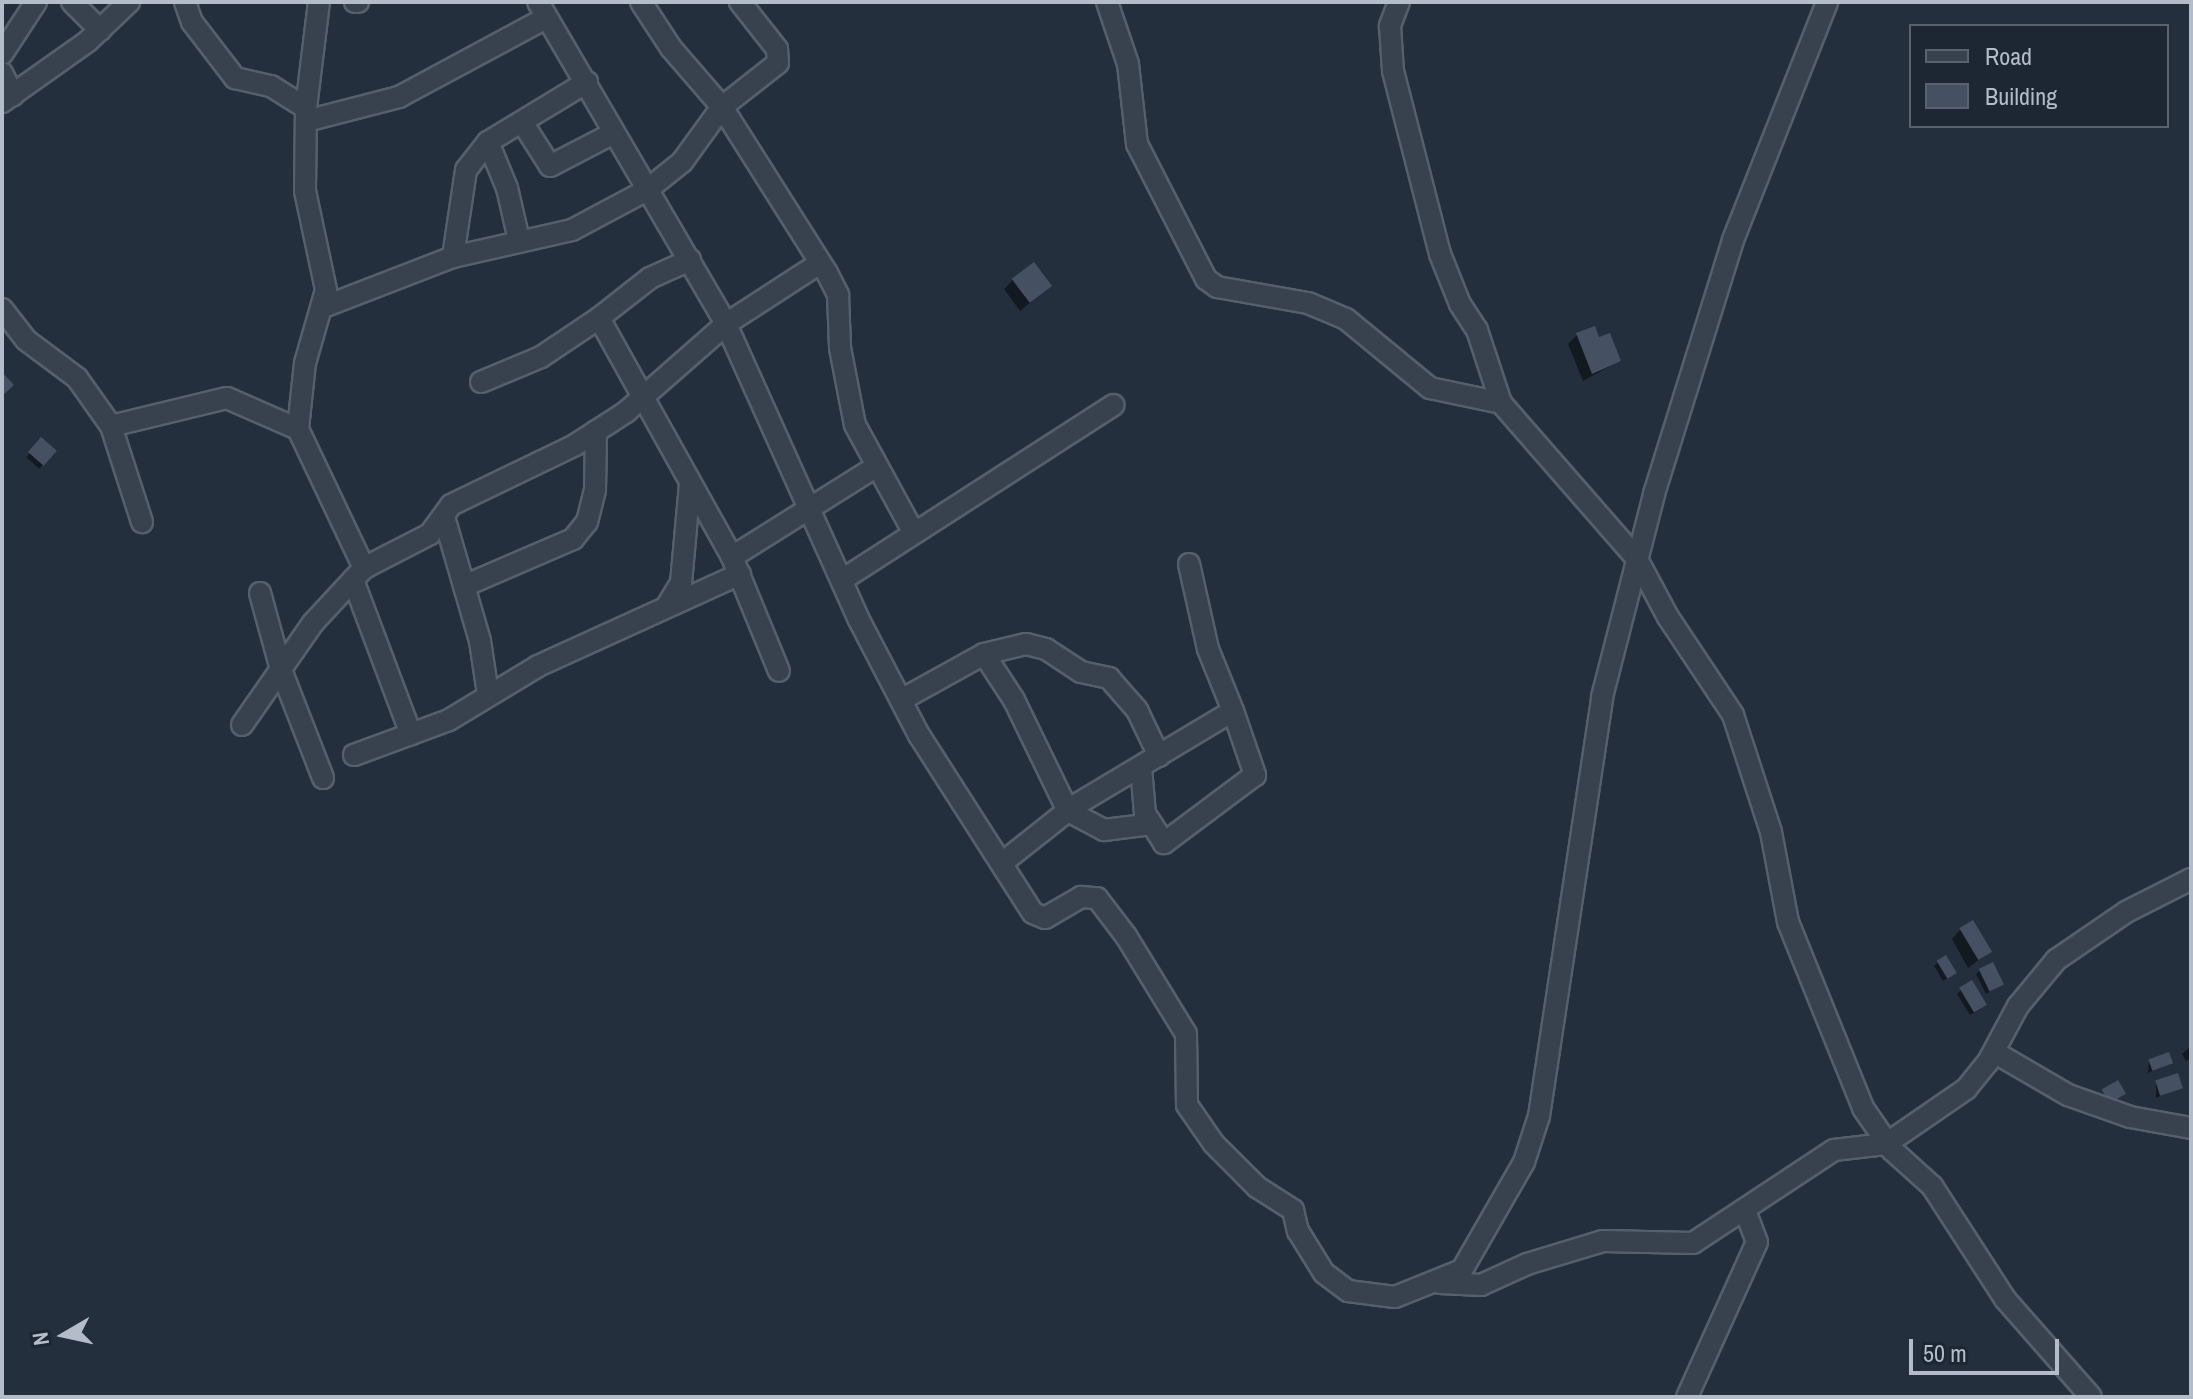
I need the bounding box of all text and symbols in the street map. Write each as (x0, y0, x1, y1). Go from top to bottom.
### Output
legend (1909, 24, 2169, 128)
text: Road (1985, 40, 2032, 72)
text: Building (1985, 80, 2057, 112)
north arrow (24, 1295, 104, 1375)
scale bar (1913, 1323, 2063, 1373)
text: N (24, 1330, 56, 1348)
text: 50 m (1923, 1337, 1967, 1369)

